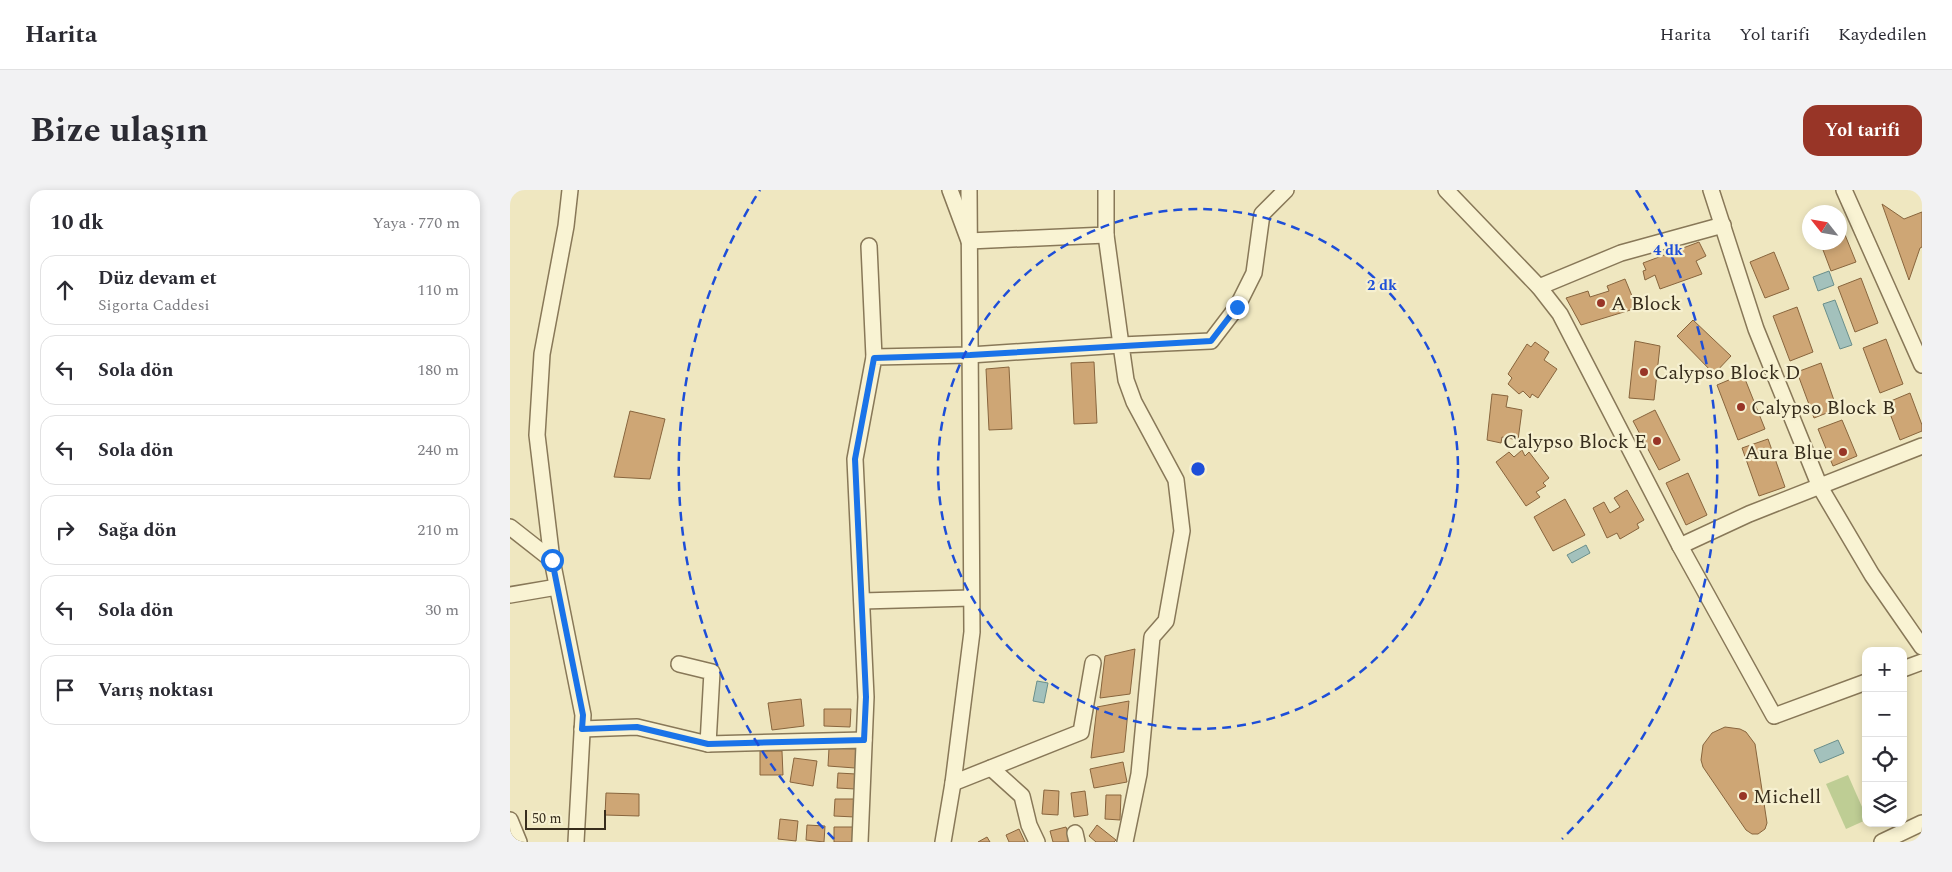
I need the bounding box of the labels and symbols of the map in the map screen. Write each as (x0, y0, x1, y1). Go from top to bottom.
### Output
north arrow (1802, 205, 1847, 250)
text: 4 dk (1653, 239, 1683, 262)
text: 2 dk (1367, 274, 1397, 297)
place label: A Block (1611, 289, 1681, 319)
route end (1226, 296, 1249, 319)
marker: A Block (1595, 297, 1607, 309)
place label: Calypso Block D (1654, 358, 1800, 388)
marker: Calypso Block D (1638, 366, 1650, 378)
place label: Calypso Block B (1751, 393, 1895, 423)
marker: Calypso Block B (1735, 401, 1747, 413)
place label: Calypso Block E (1503, 427, 1647, 457)
marker: Calypso Block E (1651, 435, 1663, 447)
place label: Aura Blue (1745, 438, 1833, 468)
marker: Aura Blue (1837, 446, 1849, 458)
centre of rings (1189, 460, 1207, 478)
route start (541, 549, 564, 572)
place label: Michell (1753, 782, 1821, 812)
marker: Michell (1737, 790, 1749, 802)
scale bar (525, 807, 606, 830)

